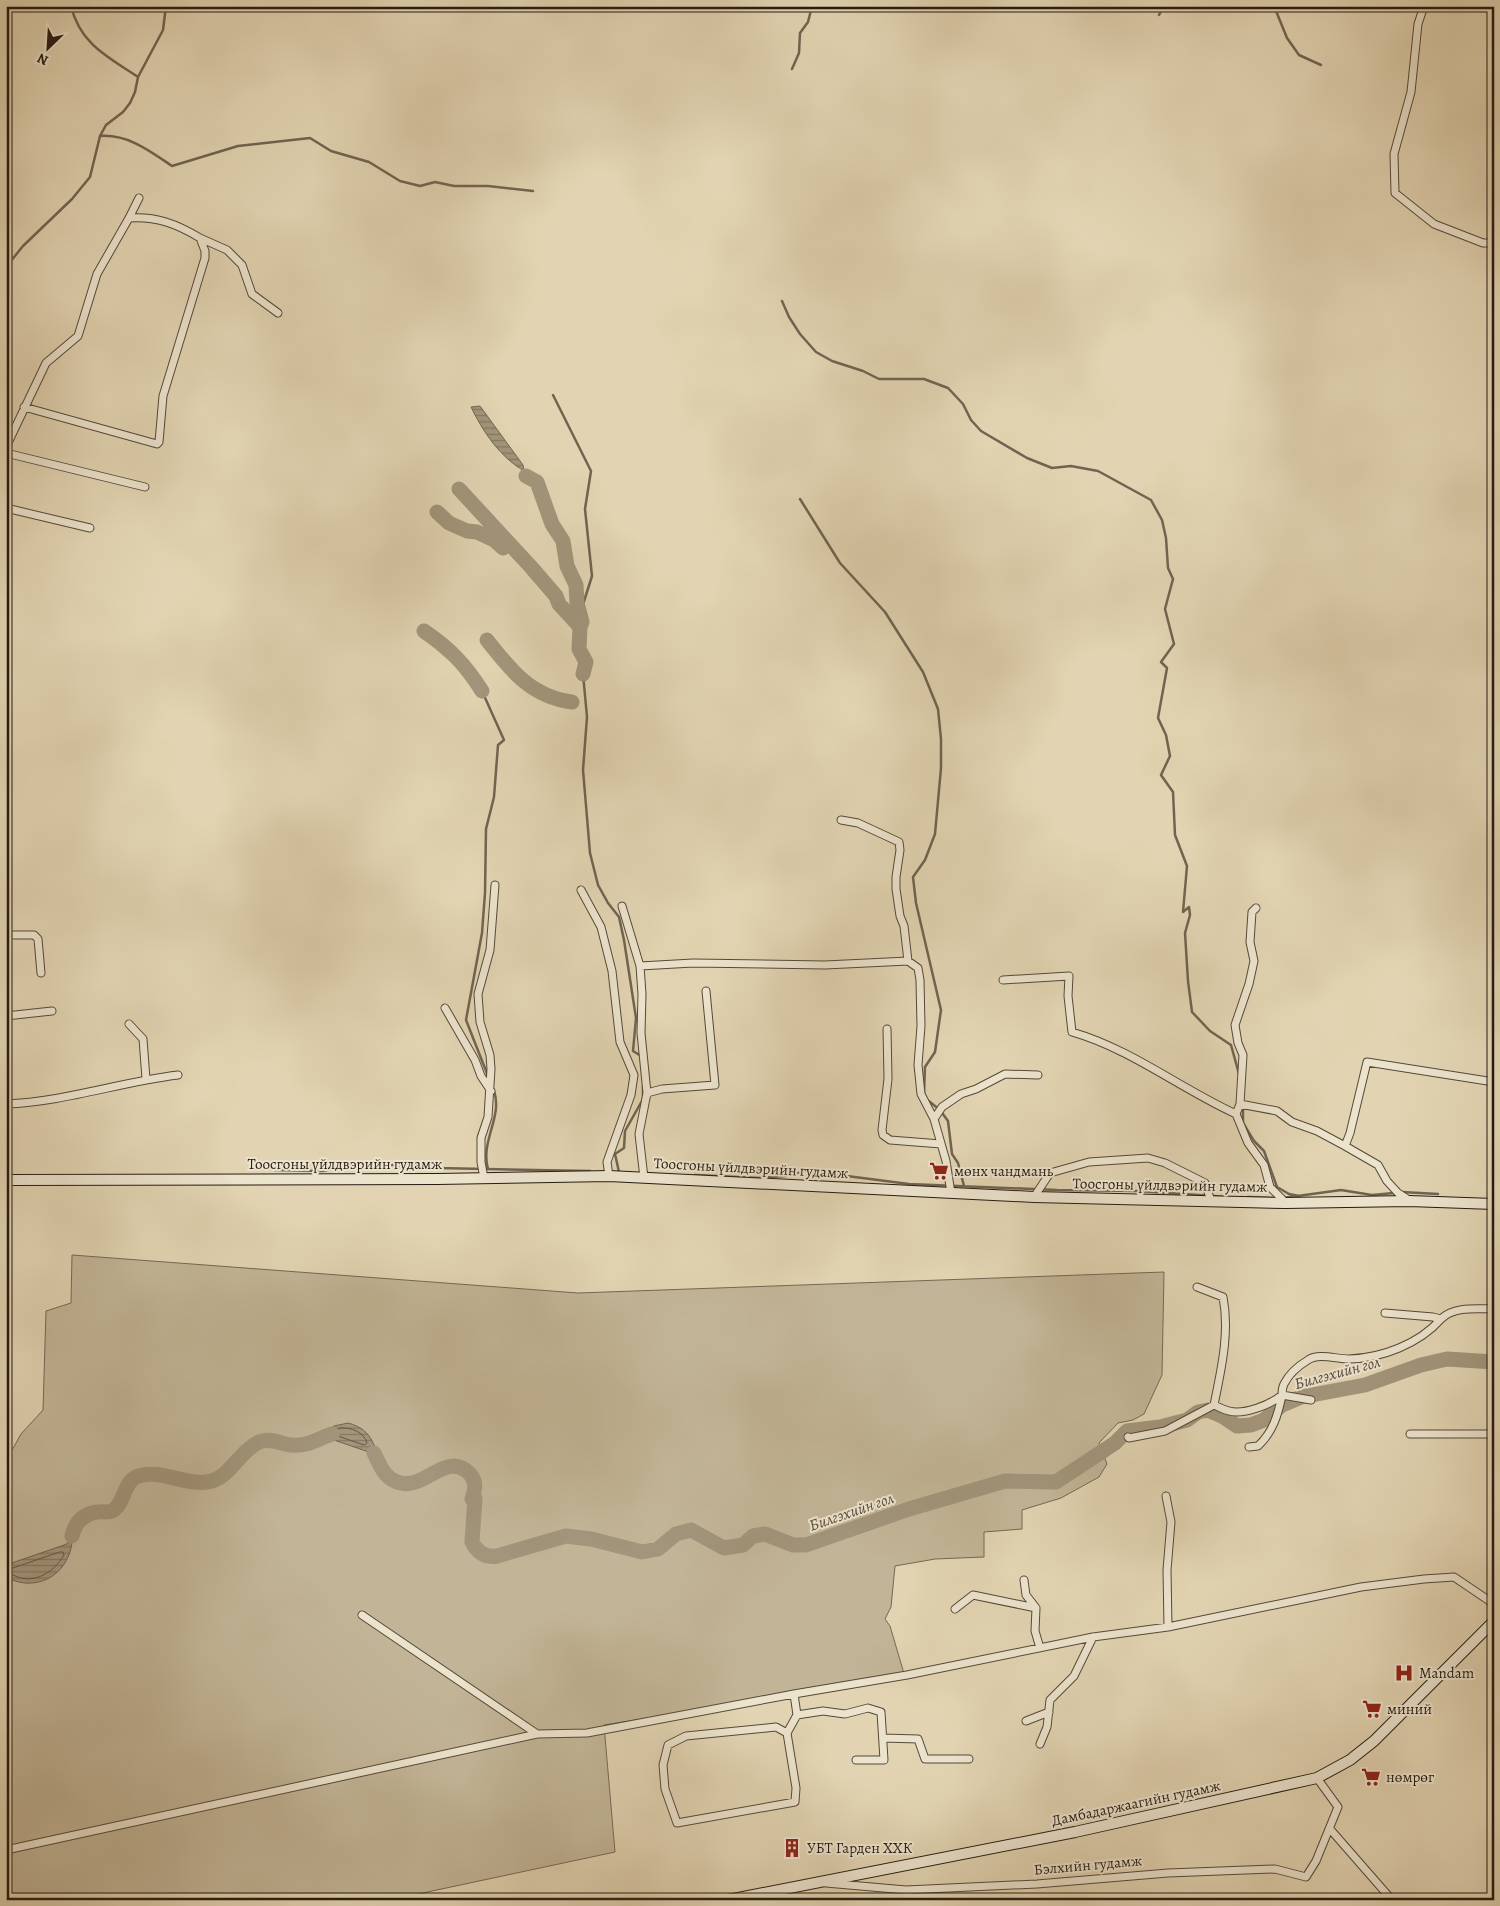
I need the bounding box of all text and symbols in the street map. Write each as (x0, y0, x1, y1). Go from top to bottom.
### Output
north arrow (22, 22, 72, 72)
text: N (34, 49, 51, 70)
street label: Тоосгоны үйлдвэрийн гудамж (653, 1153, 849, 1183)
street label: Тоосгоны үйлдвэрийн гудамж (248, 1154, 442, 1174)
supermarket icon: мөнх чандмань (928, 1160, 950, 1182)
place label: мөнх чандмань (954, 1161, 1054, 1181)
street label: Тоосгоны үйлдвэрийн гудамж (1072, 1173, 1268, 1197)
water label: Билгэхийн гол (1292, 1351, 1383, 1395)
water label: Билгэхийн гол (806, 1487, 897, 1537)
hospital icon: Mandam (1393, 1662, 1415, 1684)
place label: Mandam (1419, 1663, 1475, 1683)
supermarket icon: миний (1361, 1698, 1383, 1720)
place label: миний (1387, 1699, 1432, 1719)
supermarket icon: нөмрөг (1360, 1766, 1382, 1788)
place label: нөмрөг (1386, 1767, 1435, 1787)
street label: Дамбадаржаагийн гудамж (1050, 1775, 1222, 1831)
building icon: УБТ Гарден ХХК (781, 1837, 803, 1859)
place label: УБТ Гарден ХХК (807, 1838, 913, 1858)
street label: Бэлхийн гудамж (1033, 1850, 1143, 1880)

